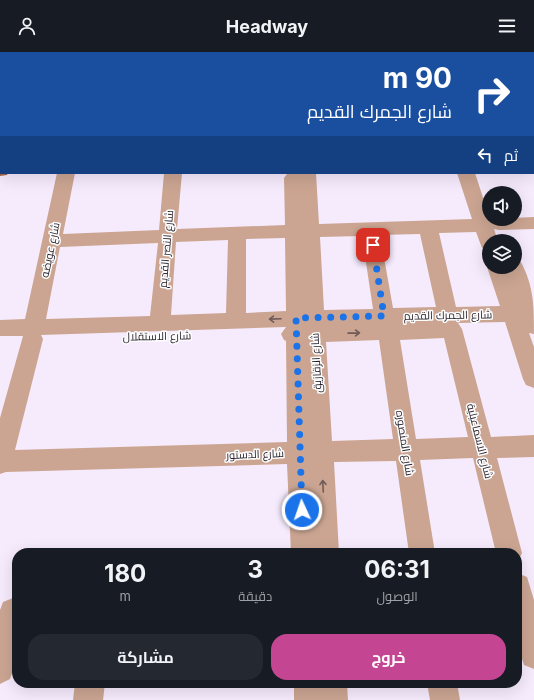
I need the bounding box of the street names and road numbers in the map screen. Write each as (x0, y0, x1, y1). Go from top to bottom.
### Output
street label: شارع النصر القديم (156, 209, 177, 289)
street label: شارع عويضه (37, 221, 64, 279)
street label: شارع الجمرك القديم (404, 307, 492, 324)
street label: شارع الاستقلال (123, 328, 191, 345)
street label: شارع الزقازيق (307, 333, 326, 393)
street label: شارع الاسماعيلية (463, 402, 496, 480)
street label: شارع المنصوره (392, 409, 417, 477)
street label: شارع الدستور (225, 446, 284, 463)

